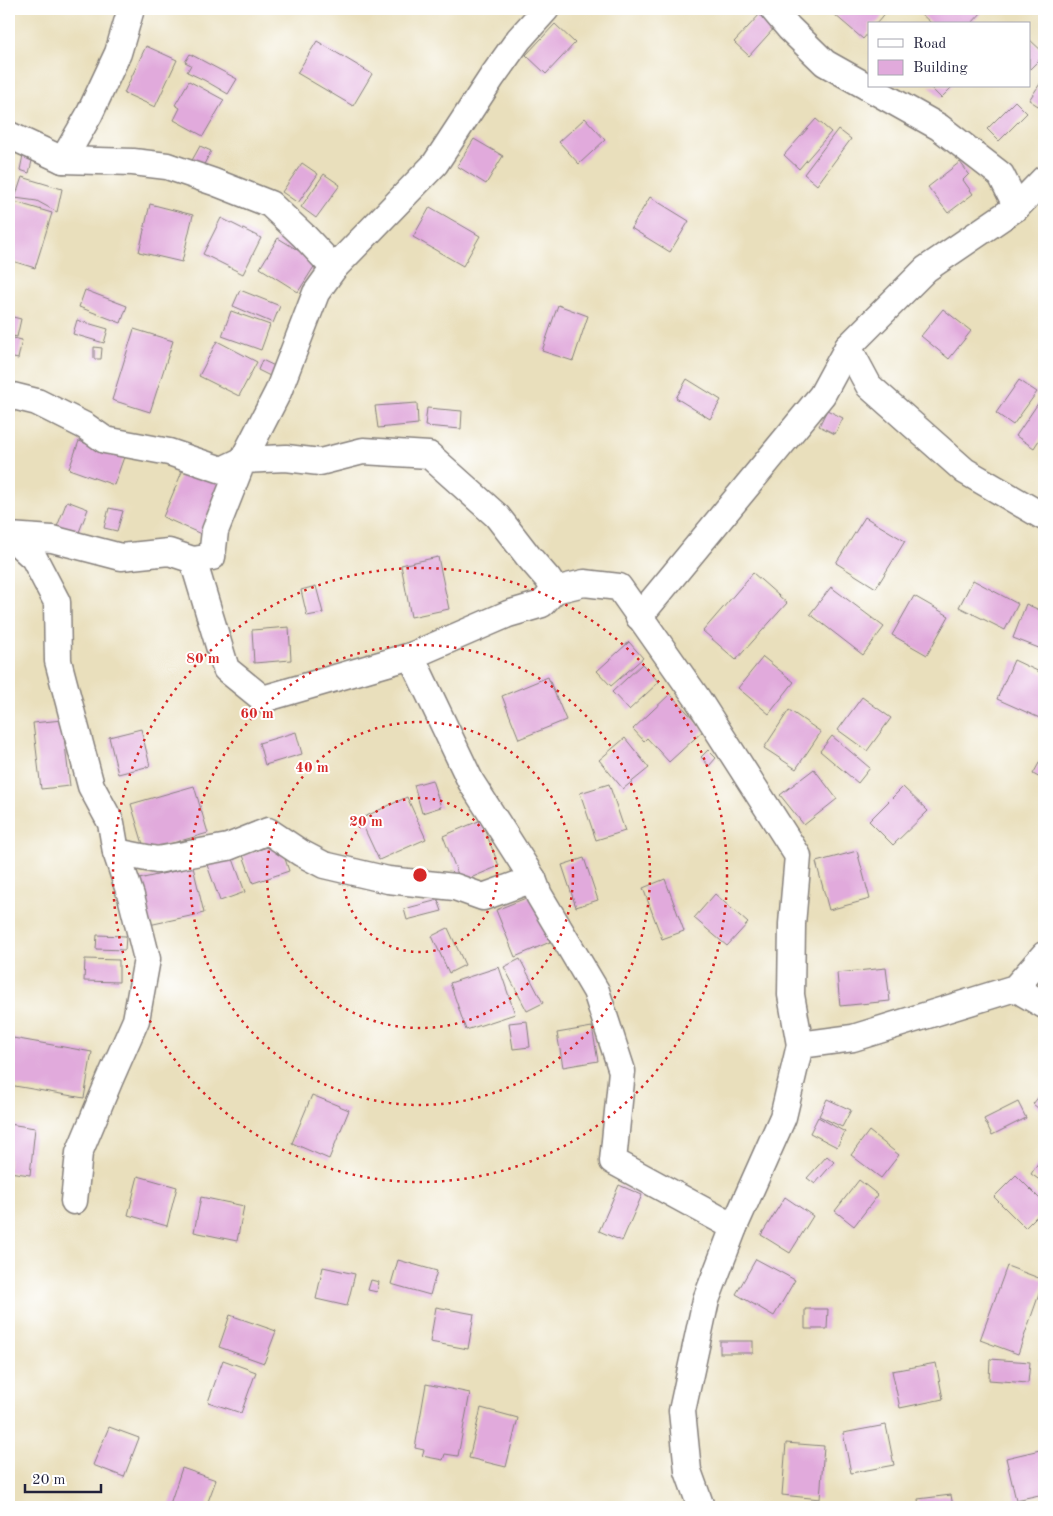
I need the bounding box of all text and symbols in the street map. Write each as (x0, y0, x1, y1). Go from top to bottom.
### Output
legend (868, 22, 1030, 88)
text: Road (913, 37, 947, 52)
text: Building (913, 61, 968, 76)
text: 80 m (186, 652, 220, 667)
text: 60 m (240, 707, 274, 722)
text: 40 m (295, 761, 329, 776)
text: 20 m (349, 815, 383, 830)
centre of rings (411, 866, 429, 884)
scale bar (25, 1461, 101, 1493)
text: 20 m (32, 1473, 66, 1488)

